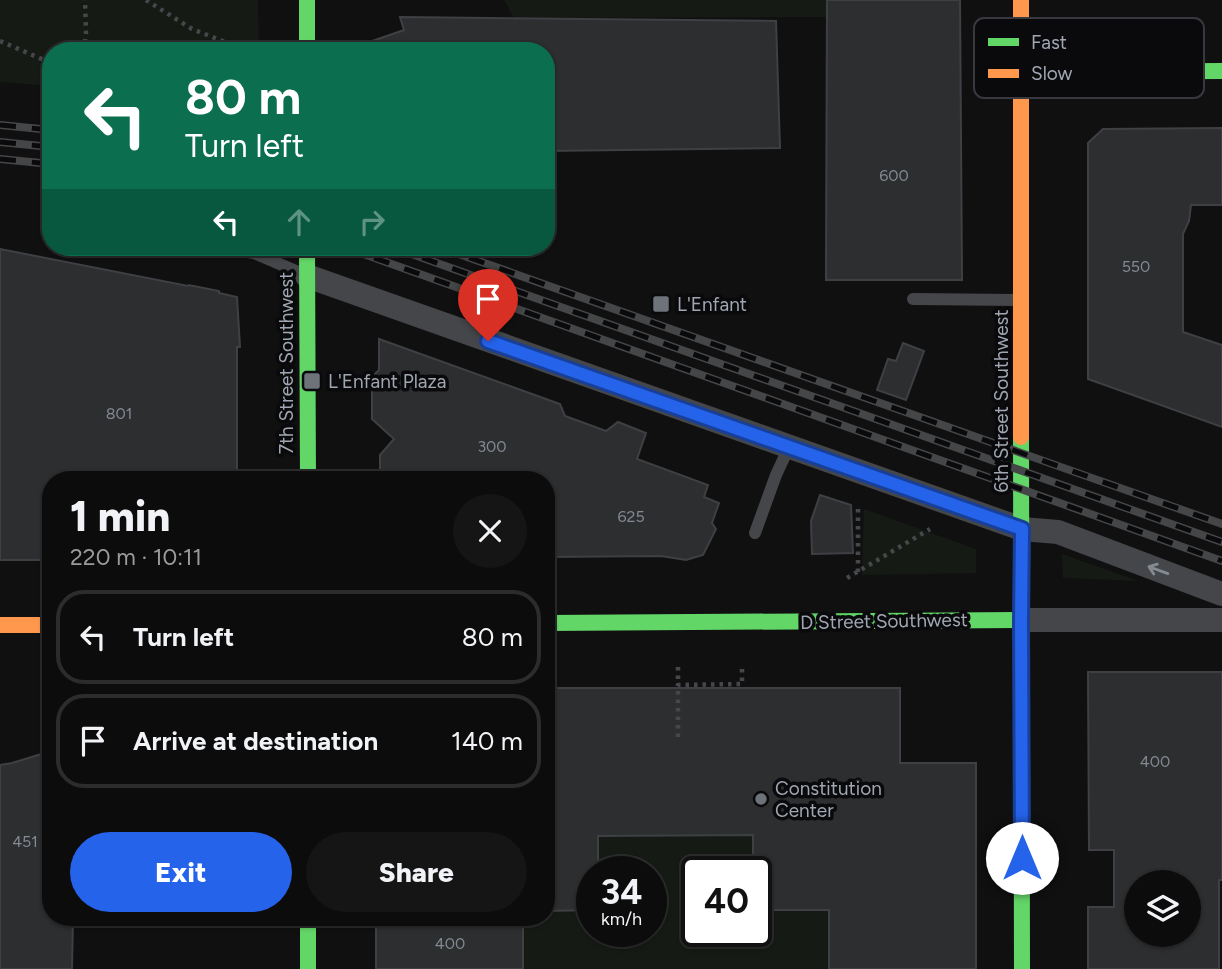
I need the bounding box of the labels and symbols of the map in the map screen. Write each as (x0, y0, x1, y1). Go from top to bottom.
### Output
legend (974, 18, 1204, 98)
text: Fast (1031, 31, 1067, 54)
text: Slow (1031, 62, 1073, 85)
house number: 600 (879, 166, 909, 185)
house number: 550 (1122, 257, 1150, 276)
pin (458, 269, 518, 341)
street label: 7th Street Southwest (275, 272, 298, 454)
place label: L'Enfant (677, 293, 747, 316)
marker: L'Enfant (651, 294, 671, 314)
street label: 6th Street Southwest (990, 309, 1013, 493)
place label: L'Enfant Plaza (328, 370, 447, 393)
marker: L'Enfant Plaza (302, 371, 322, 391)
house number: 801 (106, 404, 132, 423)
house number: 300 (477, 437, 507, 456)
house number: 625 (617, 507, 645, 526)
one-way arrow (1148, 562, 1170, 575)
street label: D Street Southwest (800, 608, 968, 634)
house number: 400 (1140, 752, 1170, 771)
place label: Constitution Center (775, 777, 882, 822)
marker: Constitution Center (753, 791, 769, 807)
position arrow (985, 821, 1059, 895)
house number: 451 (12, 832, 38, 851)
speed limit sign: 40 (681, 856, 772, 947)
house number: 400 (435, 934, 465, 953)

